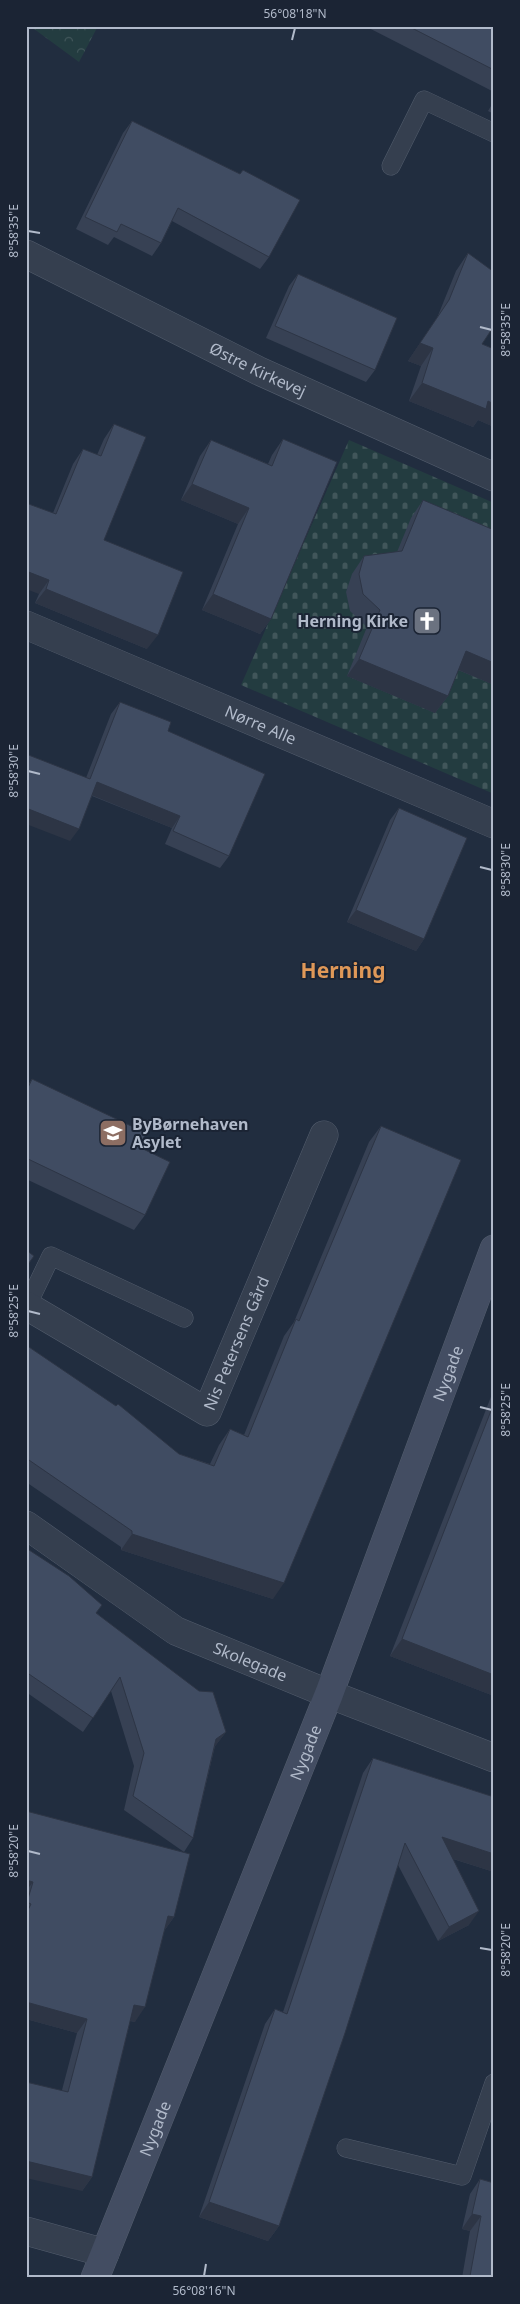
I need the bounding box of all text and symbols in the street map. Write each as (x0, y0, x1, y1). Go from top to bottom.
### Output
text: 56°08'18"N (263, 5, 327, 22)
text: 8°58'35"E (5, 204, 22, 258)
text: 8°58'35"E (497, 303, 514, 357)
street label: Østre Kirkevej (206, 337, 310, 402)
church icon: Herning Kirke (412, 606, 442, 636)
place label: Herning Kirke (297, 610, 408, 632)
street label: Nørre Alle (222, 700, 300, 750)
text: 8°58'30"E (5, 744, 22, 798)
text: 8°58'30"E (497, 843, 514, 897)
district label: Herning (301, 956, 385, 984)
place label: ByBørnehaven Asylet (132, 1113, 249, 1153)
school or university icon: ByBørnehaven Asylet (98, 1118, 128, 1148)
street label: Nis Petersens Gård (198, 1273, 274, 1414)
text: 8°58'25"E (5, 1284, 22, 1338)
street label: Nygade (427, 1342, 468, 1404)
text: 8°58'25"E (497, 1383, 514, 1437)
street label: Skolegade (210, 1637, 290, 1687)
street label: Nygade (285, 1722, 327, 1784)
text: 8°58'20"E (5, 1824, 22, 1878)
text: 8°58'20"E (497, 1923, 514, 1977)
street label: Nygade (134, 2098, 176, 2160)
text: 56°08'16"N (172, 2282, 236, 2299)

